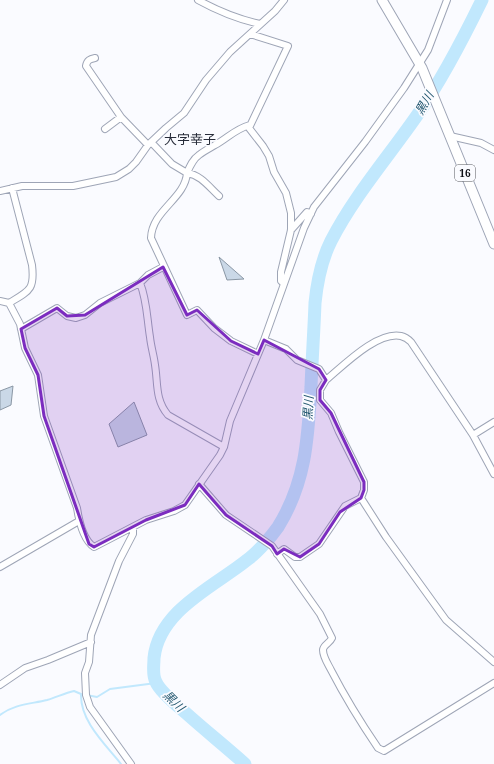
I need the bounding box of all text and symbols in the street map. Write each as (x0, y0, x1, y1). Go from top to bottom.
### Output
water label: 黒川 (411, 87, 438, 118)
district label: 大字幸子 (164, 130, 216, 148)
road number: 16 (455, 165, 475, 181)
water label: 黒川 (299, 394, 317, 420)
water label: 黒川 (159, 687, 190, 717)

